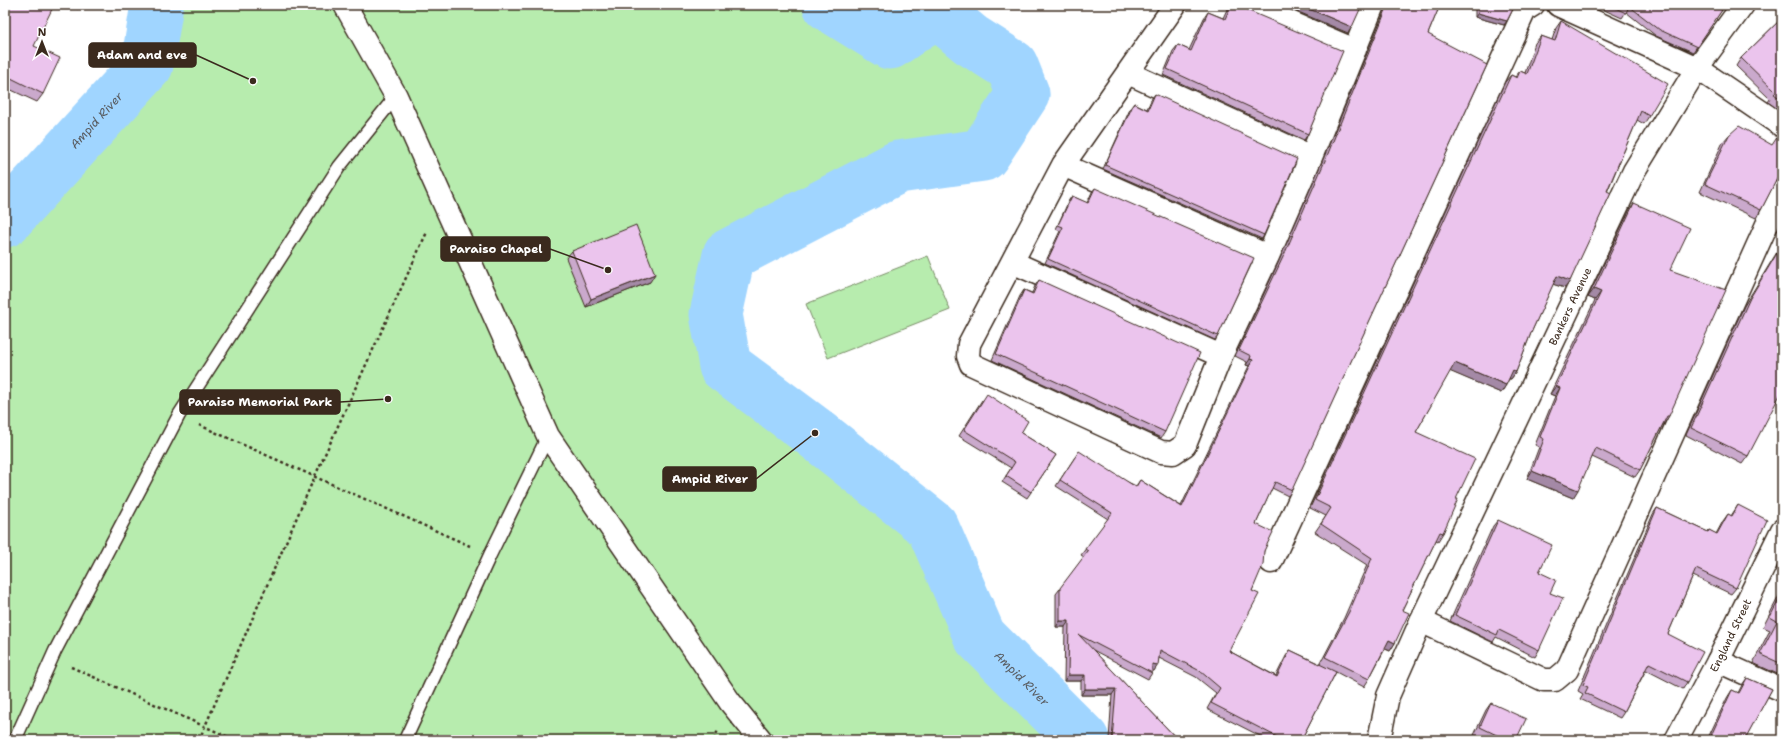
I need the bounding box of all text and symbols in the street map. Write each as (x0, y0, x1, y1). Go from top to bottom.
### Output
north arrow (22, 22, 62, 62)
text: N (38, 25, 47, 40)
callout: Adam and eve (89, 43, 196, 67)
text: Adam and eve (97, 47, 187, 63)
water label: Ampid River (67, 88, 127, 152)
callout: Paraiso Chapel (441, 237, 550, 261)
text: Paraiso Chapel (450, 241, 542, 257)
street label: Bankers Avenue (1545, 265, 1595, 348)
callout: Paraiso Memorial Park (180, 390, 340, 414)
text: Paraiso Memorial Park (188, 394, 332, 410)
callout: Ampid River (663, 467, 756, 491)
text: Ampid River (672, 471, 749, 487)
street label: England Street (1706, 596, 1755, 675)
water label: Ampid River (991, 648, 1053, 710)

